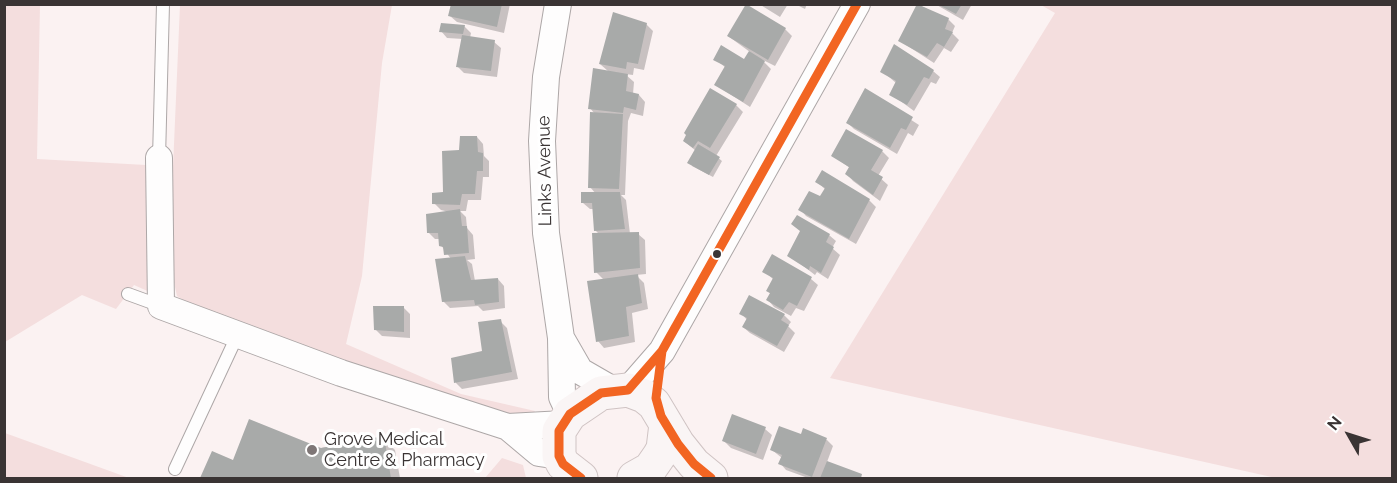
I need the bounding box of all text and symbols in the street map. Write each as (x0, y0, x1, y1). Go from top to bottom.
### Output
street label: Links Avenue (533, 115, 557, 227)
unlabelled marker (711, 248, 723, 260)
north arrow (1319, 405, 1379, 465)
text: N (1323, 413, 1346, 434)
place label: Grove Medical Centre & Pharmacy (324, 429, 485, 472)
marker: Grove Medical Centre & Pharmacy (305, 443, 319, 457)

